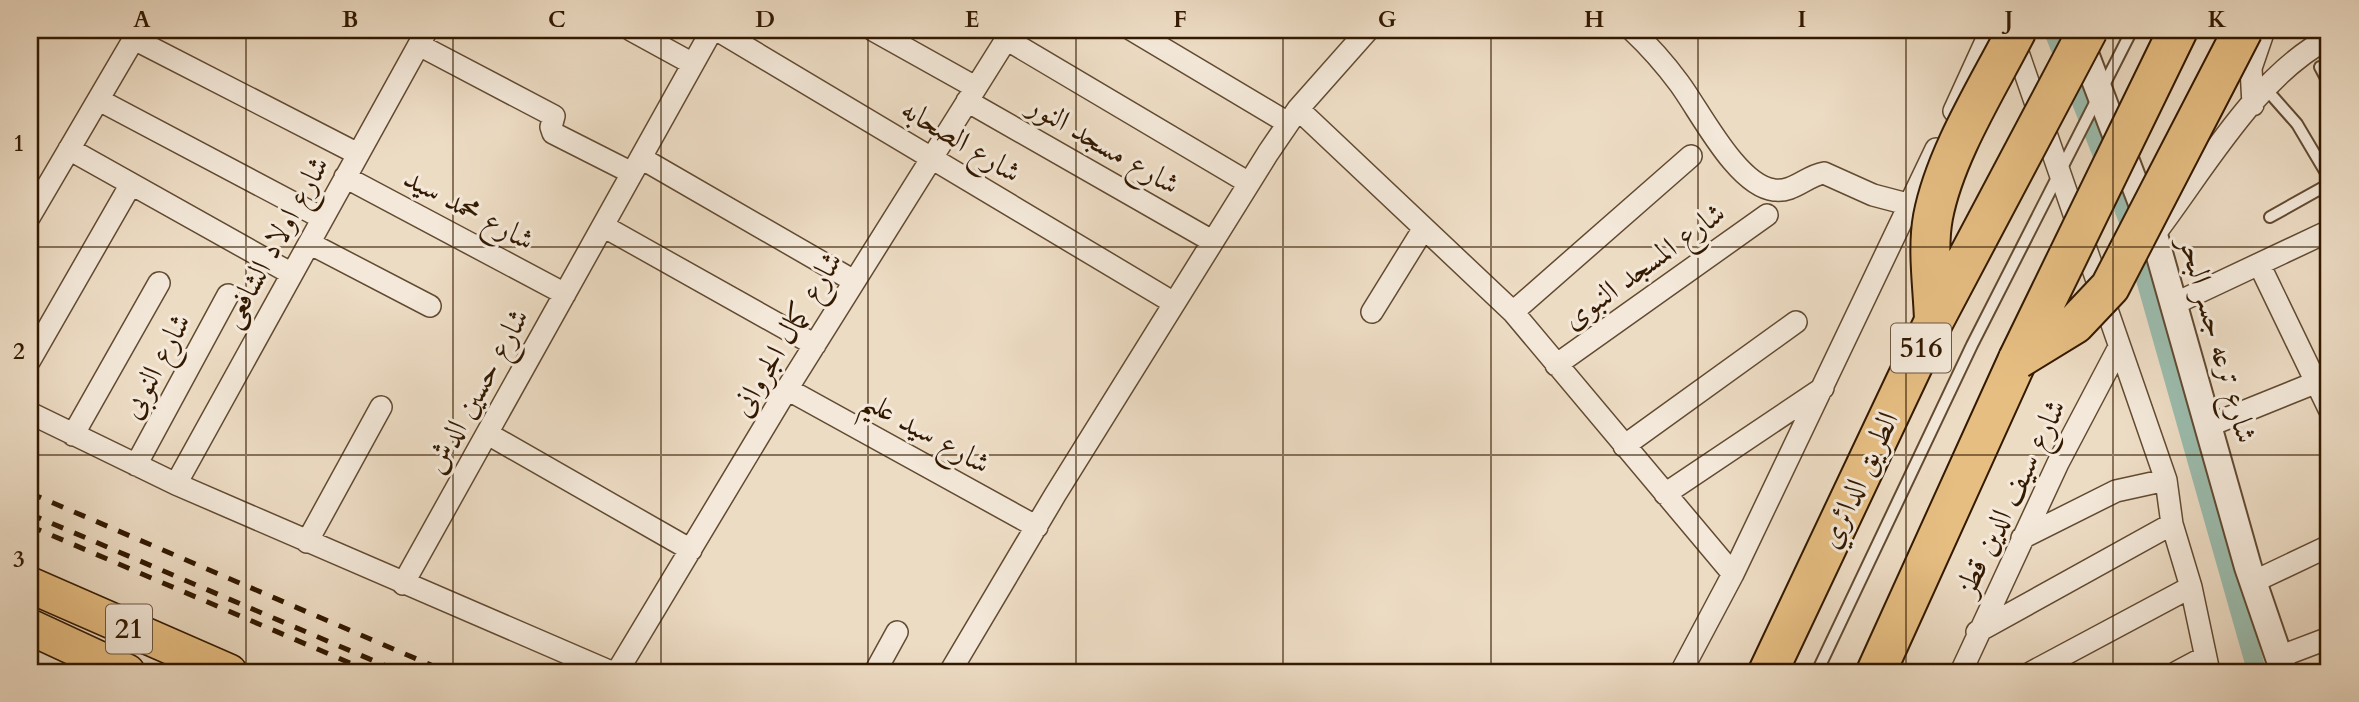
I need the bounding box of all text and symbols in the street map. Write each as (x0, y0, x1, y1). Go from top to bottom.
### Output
text: A (133, 4, 151, 35)
text: B (342, 4, 358, 35)
text: C (548, 4, 566, 35)
text: D (755, 4, 775, 35)
text: E (965, 4, 979, 35)
text: F (1173, 4, 1187, 35)
text: G (1378, 4, 1397, 35)
text: H (1584, 4, 1604, 35)
text: I (1798, 4, 1806, 35)
text: J (2002, 4, 2013, 35)
text: K (2208, 4, 2227, 35)
street label: شارع مسجد النور (1016, 84, 1187, 208)
street label: شارع الصحابه (891, 89, 1029, 196)
text: 1 (13, 128, 25, 159)
street label: شارع اولاد الشافعى (211, 149, 343, 337)
street label: شارع محمد سيد (394, 157, 542, 264)
street label: شارع المسجد النبوى (1554, 193, 1736, 342)
street label: شارع ترعه جسر البحر (2164, 229, 2267, 449)
street label: شارع كمال الجروانى (721, 244, 856, 426)
street label: شارع حسين الدش (415, 301, 543, 483)
street label: شارع النوبى (111, 306, 204, 428)
road number: 516 (1891, 324, 1951, 372)
text: 2 (13, 336, 25, 367)
street label: شارع سيد عليم (850, 380, 998, 491)
street label: شارع سيف الدين قطز (1945, 392, 2080, 606)
street label: الطريق الدائري (1809, 405, 1911, 556)
text: 3 (13, 544, 25, 575)
road number: 21 (106, 604, 152, 654)

